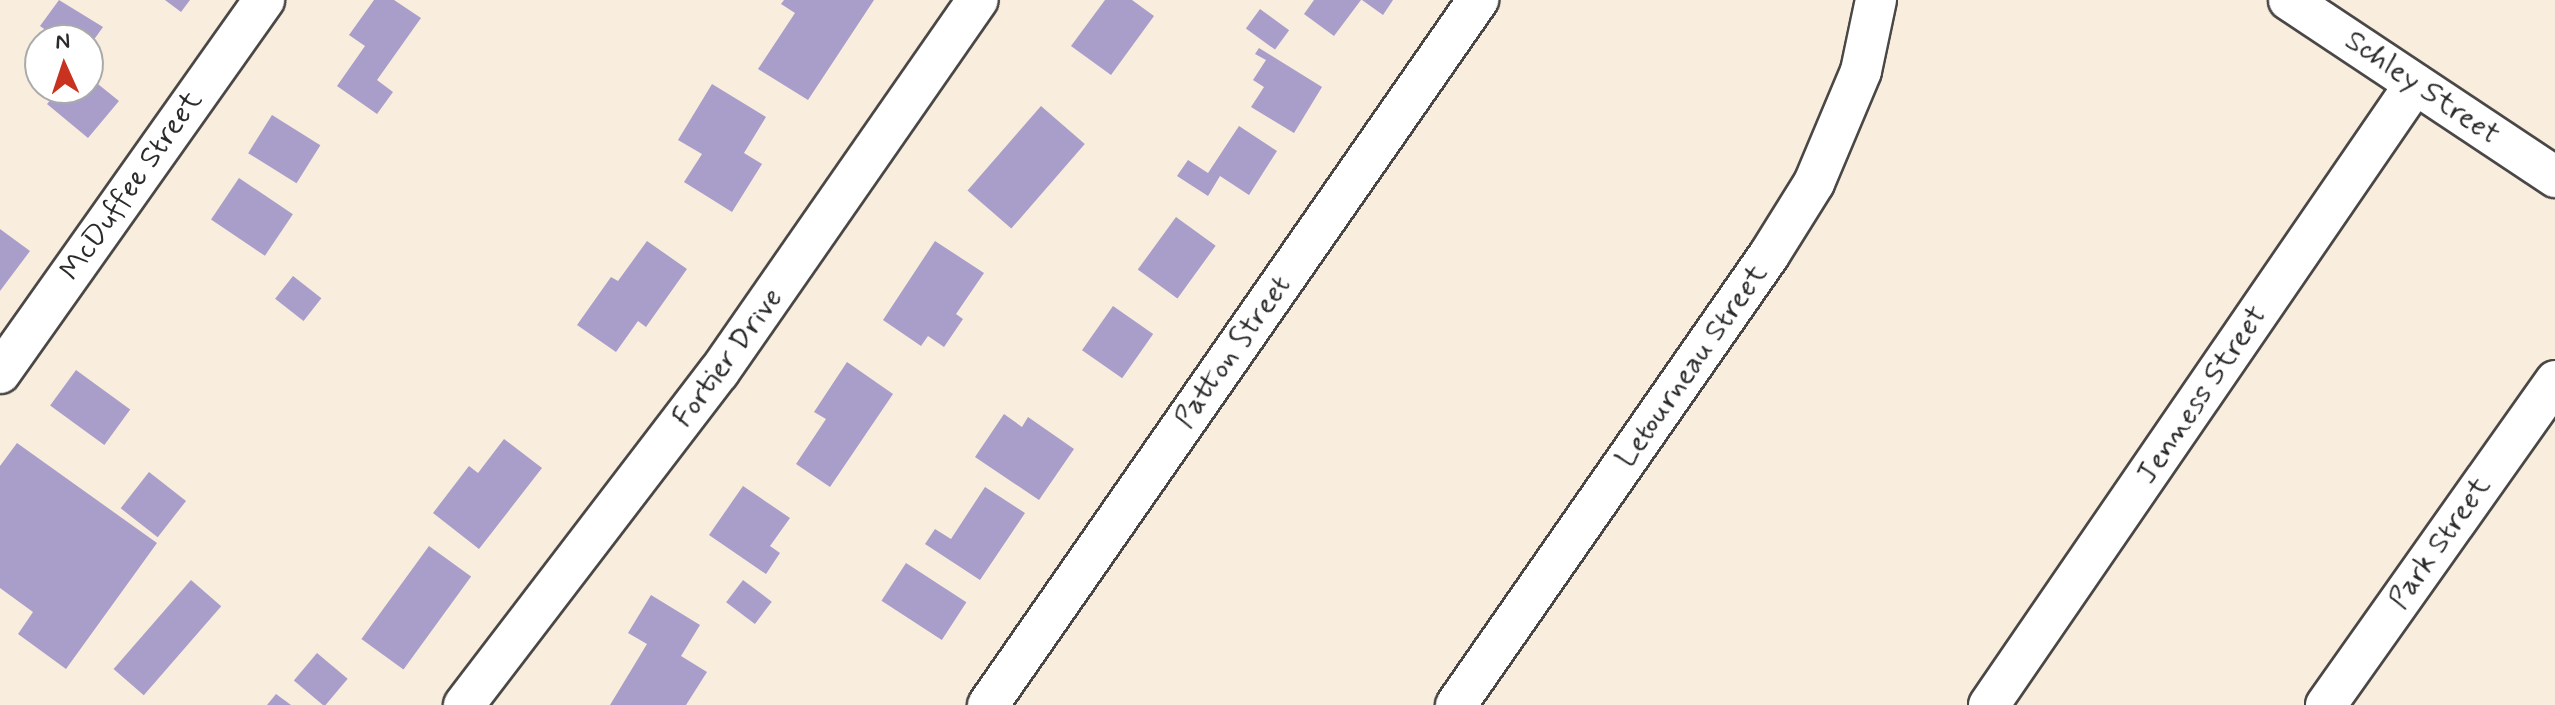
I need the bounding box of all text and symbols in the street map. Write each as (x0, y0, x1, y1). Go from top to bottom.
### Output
street label: Schley Street (2338, 23, 2506, 153)
north arrow (24, 24, 104, 104)
text: N (55, 28, 71, 56)
street label: McDuffee Street (53, 84, 211, 288)
street label: Letourneau Street (1608, 257, 1776, 475)
street label: Patton Street (1166, 267, 1300, 437)
street label: Fortier Drive (666, 282, 790, 434)
street label: Jenness Street (2130, 300, 2274, 490)
street label: Park Street (2381, 470, 2499, 616)

